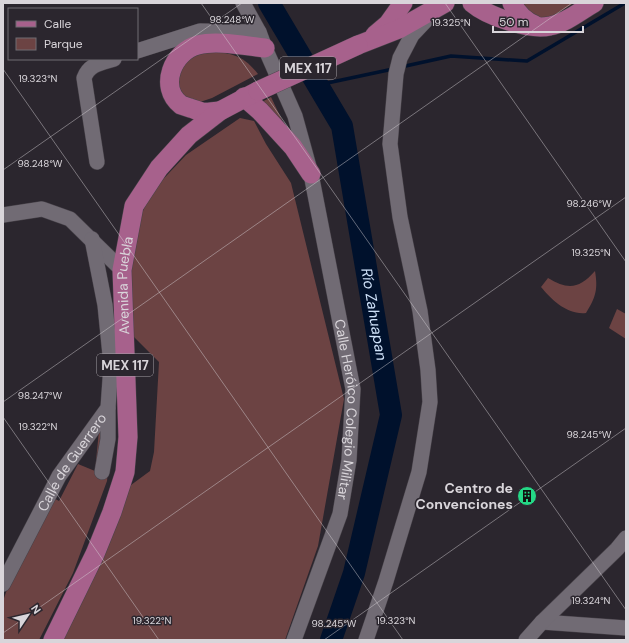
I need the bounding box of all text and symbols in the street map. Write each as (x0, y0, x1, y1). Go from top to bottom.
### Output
legend (8, 8, 138, 60)
scale bar (493, 8, 583, 34)
text: 98.248°W (209, 13, 255, 26)
text: 50 m (499, 14, 528, 30)
text: Calle (44, 16, 71, 32)
text: 19.325°N (431, 16, 471, 29)
text: Parque (44, 36, 83, 52)
road number: MEX 117 (280, 57, 336, 79)
text: 19.323°N (19, 72, 58, 85)
text: 98.248°W (17, 157, 63, 170)
text: 98.246°W (566, 197, 612, 210)
street label: Avenida Puebla (113, 235, 137, 335)
text: 19.325°N (571, 246, 611, 259)
water label: Río Zahuapan (356, 266, 392, 363)
street label: Calle Heróico Colegio Militar (331, 318, 362, 501)
road number: MEX 117 (97, 354, 153, 376)
text: 98.247°W (18, 389, 62, 402)
street label: Calle de Guerrero (33, 410, 110, 514)
text: 19.322°N (19, 420, 58, 433)
text: 98.245°W (566, 428, 612, 441)
place label: Centro de Convenciones (416, 479, 513, 513)
building icon: Centro de Convenciones (516, 485, 538, 507)
text: 19.324°N (572, 594, 611, 607)
north arrow (8, 595, 48, 635)
text: N (28, 602, 44, 617)
text: 19.322°N (133, 614, 172, 627)
text: 19.323°N (377, 614, 416, 627)
text: 98.245°W (311, 617, 357, 630)

